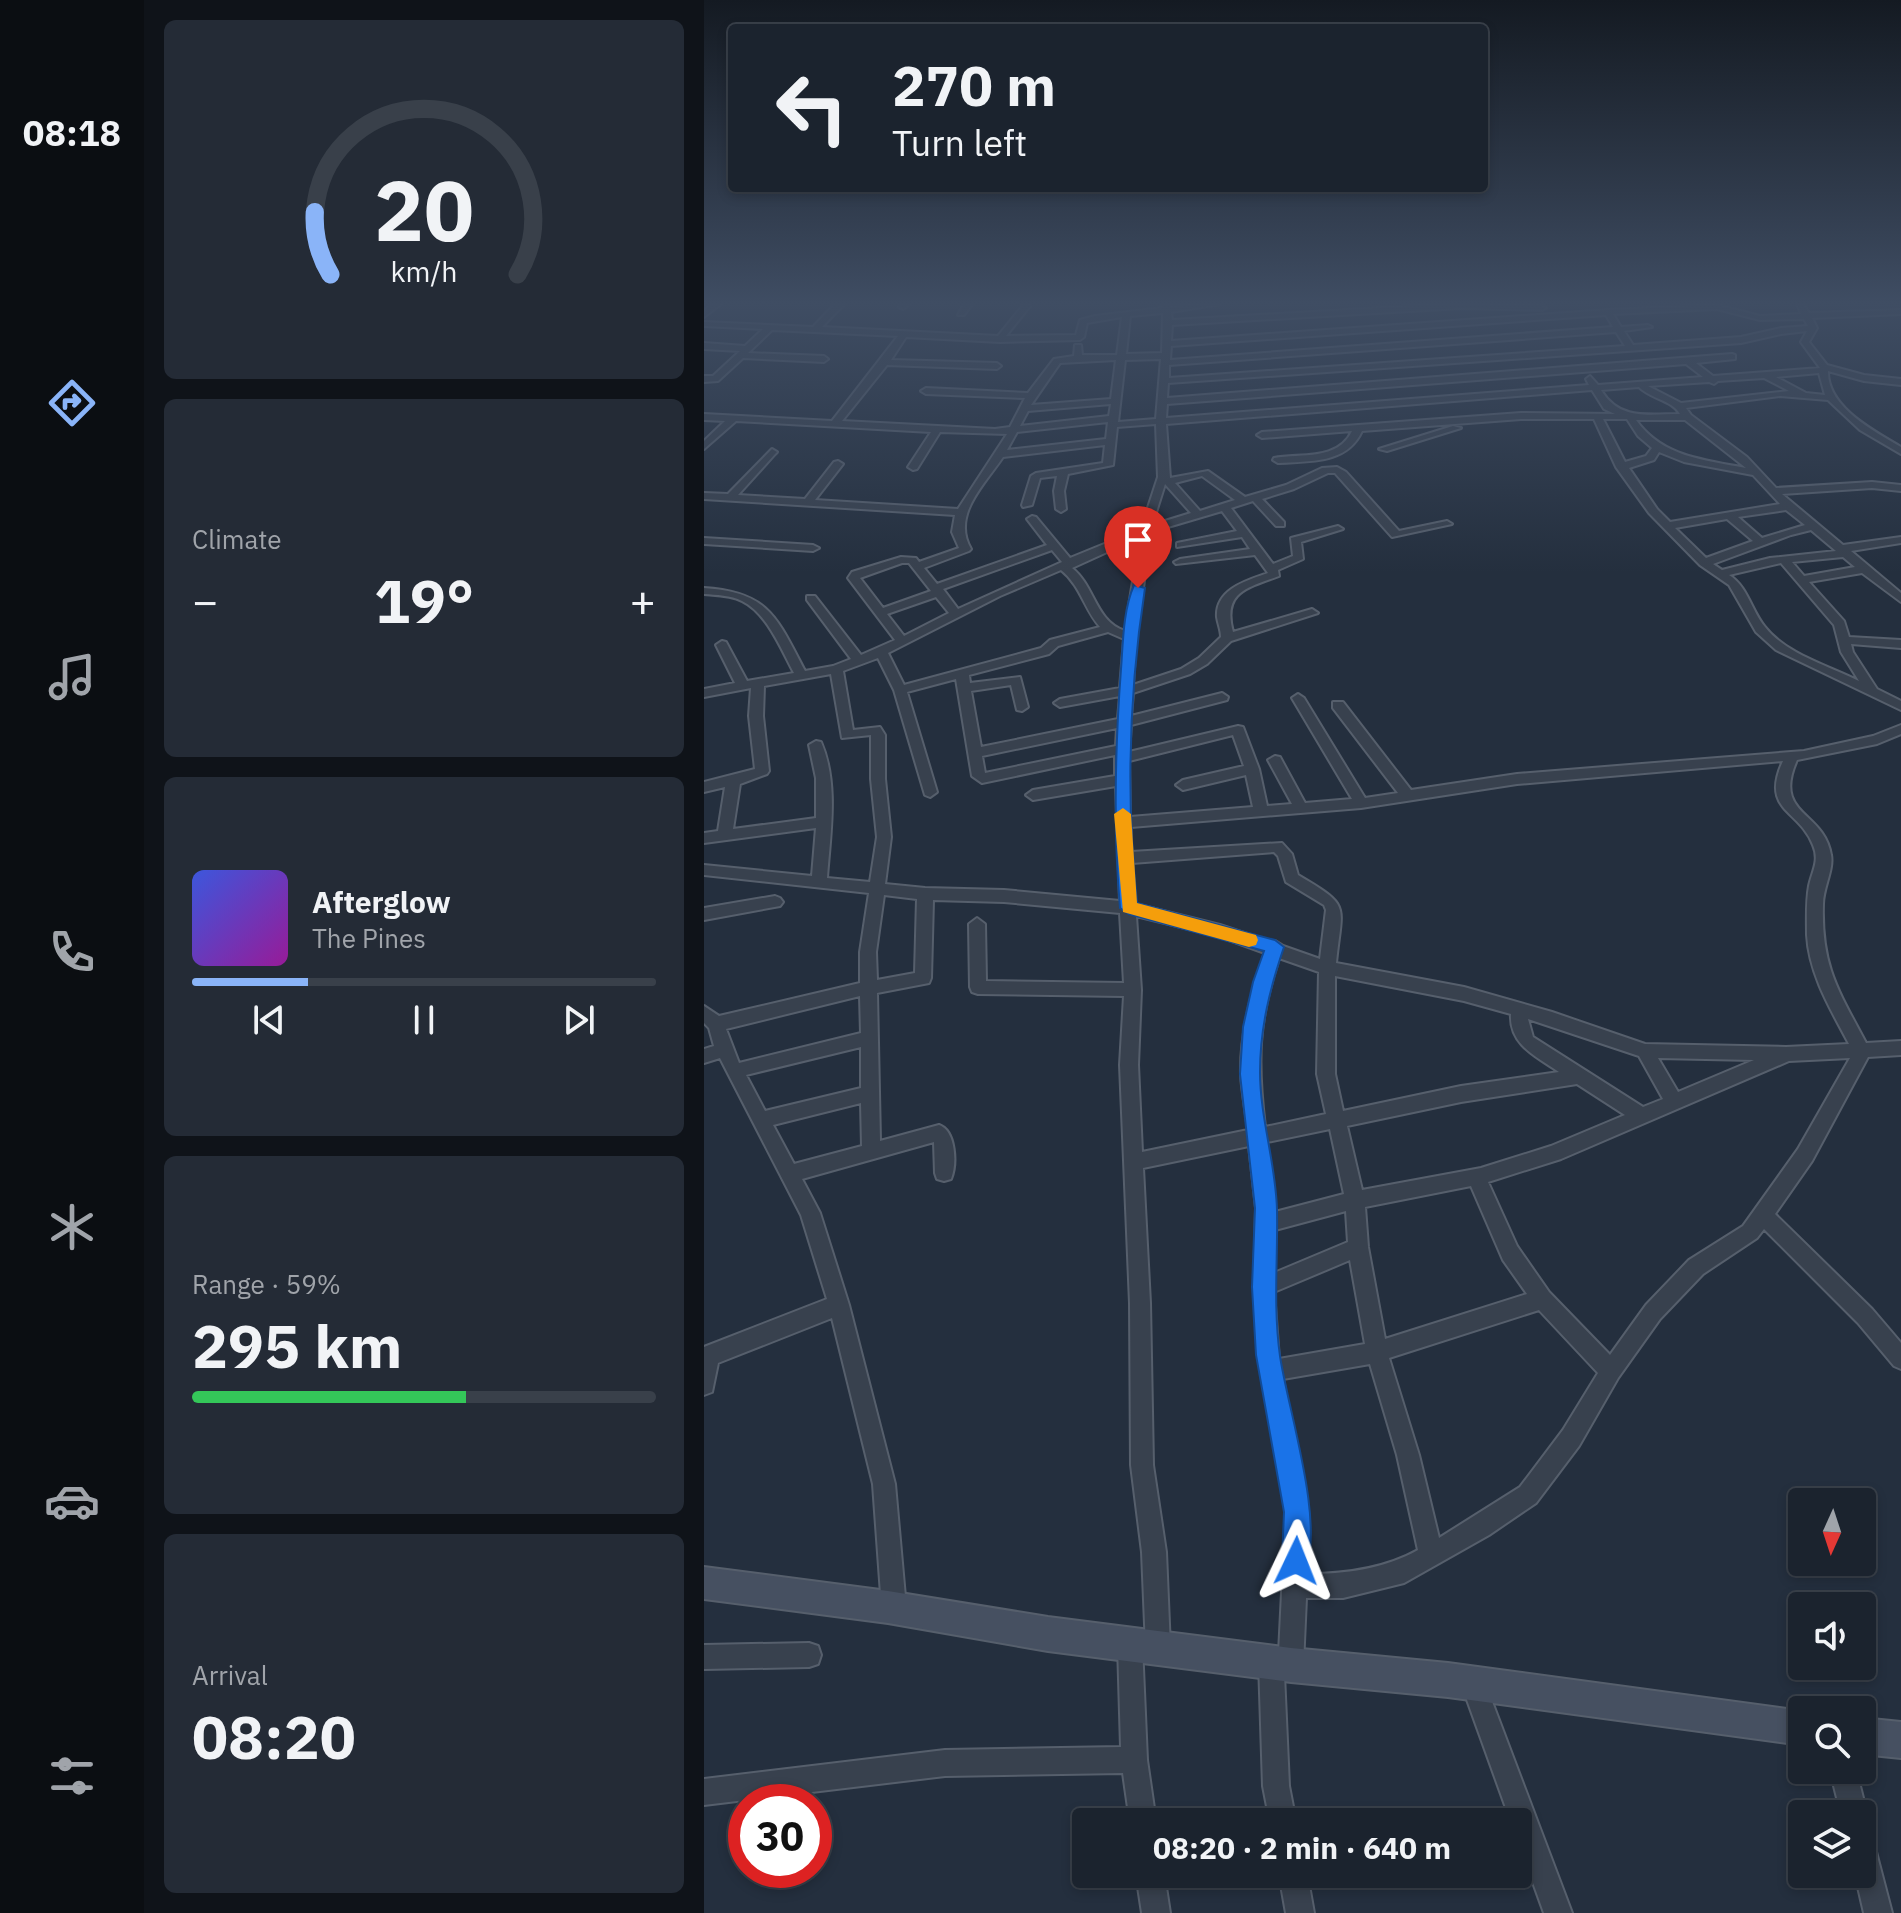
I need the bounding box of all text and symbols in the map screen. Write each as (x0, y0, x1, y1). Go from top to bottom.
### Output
text: 270 m (892, 49, 1056, 121)
icon: left (760, 56, 864, 160)
text: 08:18 (23, 109, 121, 156)
text: Turn left (892, 119, 1027, 166)
text: 20 (374, 156, 474, 264)
text: km/h (390, 253, 458, 290)
icon: directions (44, 375, 100, 431)
pin (1104, 506, 1172, 588)
icon: arrive (1116, 518, 1160, 562)
text: Climate (192, 522, 282, 556)
text: 19° (374, 561, 474, 640)
text: − (192, 572, 218, 629)
text: + (630, 572, 656, 629)
icon: music (44, 649, 100, 705)
text: Afterglow (312, 882, 451, 921)
text: The Pines (312, 921, 426, 955)
icon: phone (44, 924, 100, 980)
icon: previous (247, 998, 291, 1042)
icon: pause (402, 998, 446, 1042)
icon: next (557, 998, 601, 1042)
icon: climate (44, 1199, 100, 1255)
text: Range · 59% (192, 1267, 341, 1301)
text: 295 km (192, 1306, 402, 1385)
icon: car (44, 1473, 100, 1529)
north arrow (1788, 1488, 1876, 1576)
map controls (1788, 1488, 1876, 1888)
position arrow (1254, 1519, 1338, 1603)
button: sound (1788, 1592, 1876, 1680)
text: Arrival (192, 1658, 268, 1692)
button: search (1788, 1696, 1876, 1784)
text: 08:20 (192, 1697, 356, 1776)
icon: filters (44, 1748, 100, 1804)
speed limit sign: 30 (728, 1784, 832, 1888)
button: layers (1788, 1800, 1876, 1888)
text: 08:20 · 2 min · 640 m (1153, 1828, 1451, 1867)

